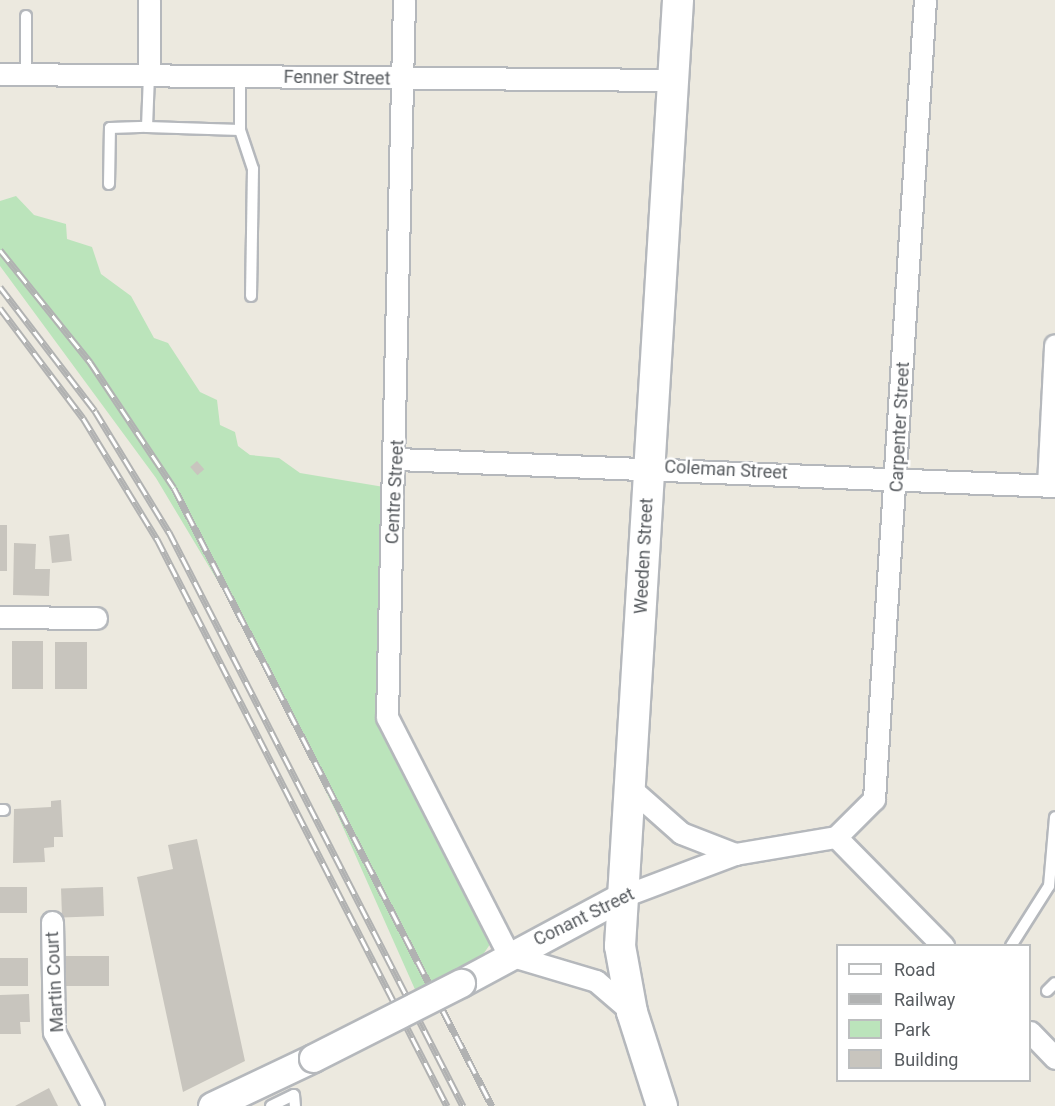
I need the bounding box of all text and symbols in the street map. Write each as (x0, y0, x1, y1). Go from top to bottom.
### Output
street label: Fenner Street (283, 66, 391, 90)
street label: Carpenter Street (886, 361, 914, 493)
street label: Centre Street (381, 439, 409, 545)
street label: Coleman Street (664, 456, 788, 484)
street label: Weeden Street (630, 497, 658, 615)
street label: Conant Street (530, 883, 638, 951)
street label: Martin Court (42, 931, 68, 1033)
legend (836, 944, 1031, 1082)
text: Road (894, 959, 935, 980)
text: Railway (894, 989, 955, 1010)
text: Park (894, 1019, 930, 1040)
text: Building (894, 1049, 958, 1070)

